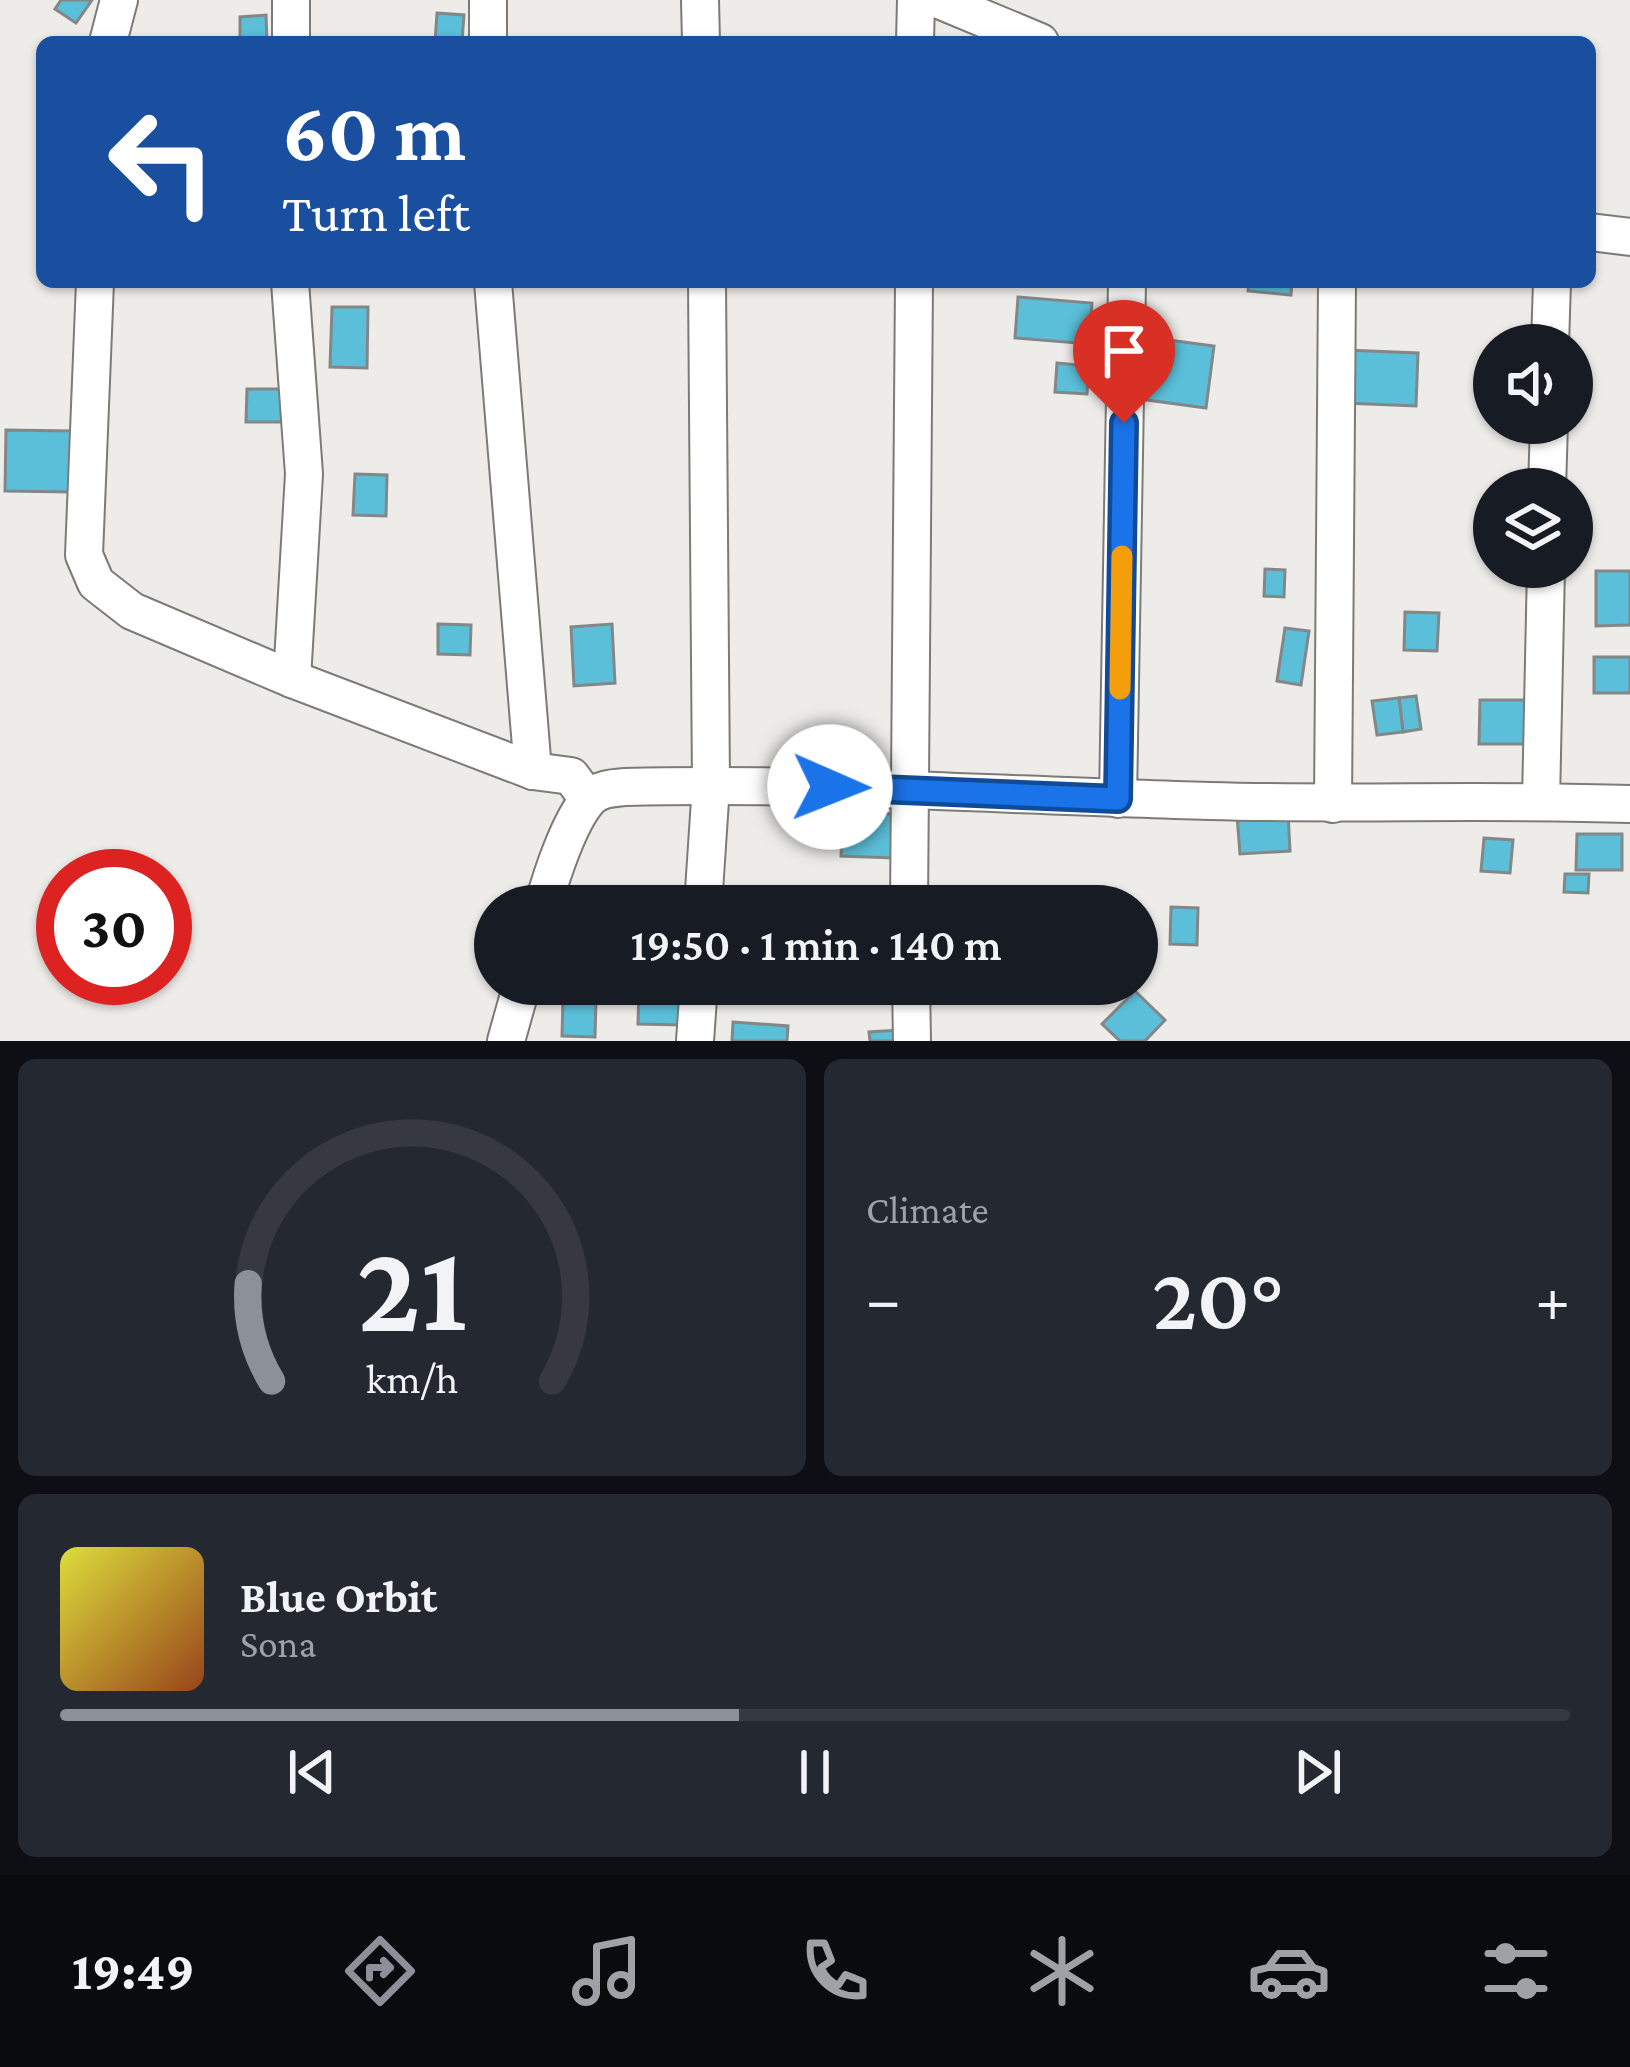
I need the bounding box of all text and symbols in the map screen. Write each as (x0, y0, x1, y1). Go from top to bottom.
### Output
icon: left (84, 84, 240, 240)
text: 60 m (282, 85, 466, 178)
text: Turn left (282, 183, 470, 243)
pin (1073, 300, 1175, 423)
icon: arrive (1091, 318, 1157, 384)
map controls (1473, 324, 1593, 588)
button: sound (1473, 324, 1593, 444)
button: layers (1473, 468, 1593, 588)
position arrow (767, 724, 893, 850)
speed limit sign: 30 (36, 849, 192, 1005)
text: 19:50 · 1 min · 140 m (630, 920, 1002, 970)
text: Climate (866, 1188, 989, 1231)
text: 21 (357, 1218, 467, 1357)
text: 20° (1152, 1248, 1284, 1348)
text: − (866, 1262, 901, 1335)
text: + (1535, 1262, 1570, 1335)
text: km/h (366, 1354, 458, 1401)
text: Blue Orbit (240, 1572, 437, 1622)
text: Sona (240, 1622, 317, 1665)
icon: previous (279, 1739, 345, 1805)
icon: pause (782, 1739, 848, 1805)
icon: next (1285, 1739, 1351, 1805)
icon: directions (338, 1929, 422, 2013)
icon: music (565, 1929, 649, 2013)
icon: phone (793, 1929, 877, 2013)
icon: climate (1020, 1929, 1104, 2013)
icon: car (1247, 1929, 1331, 2013)
icon: filters (1474, 1929, 1558, 2013)
text: 19:49 (72, 1941, 195, 2001)

